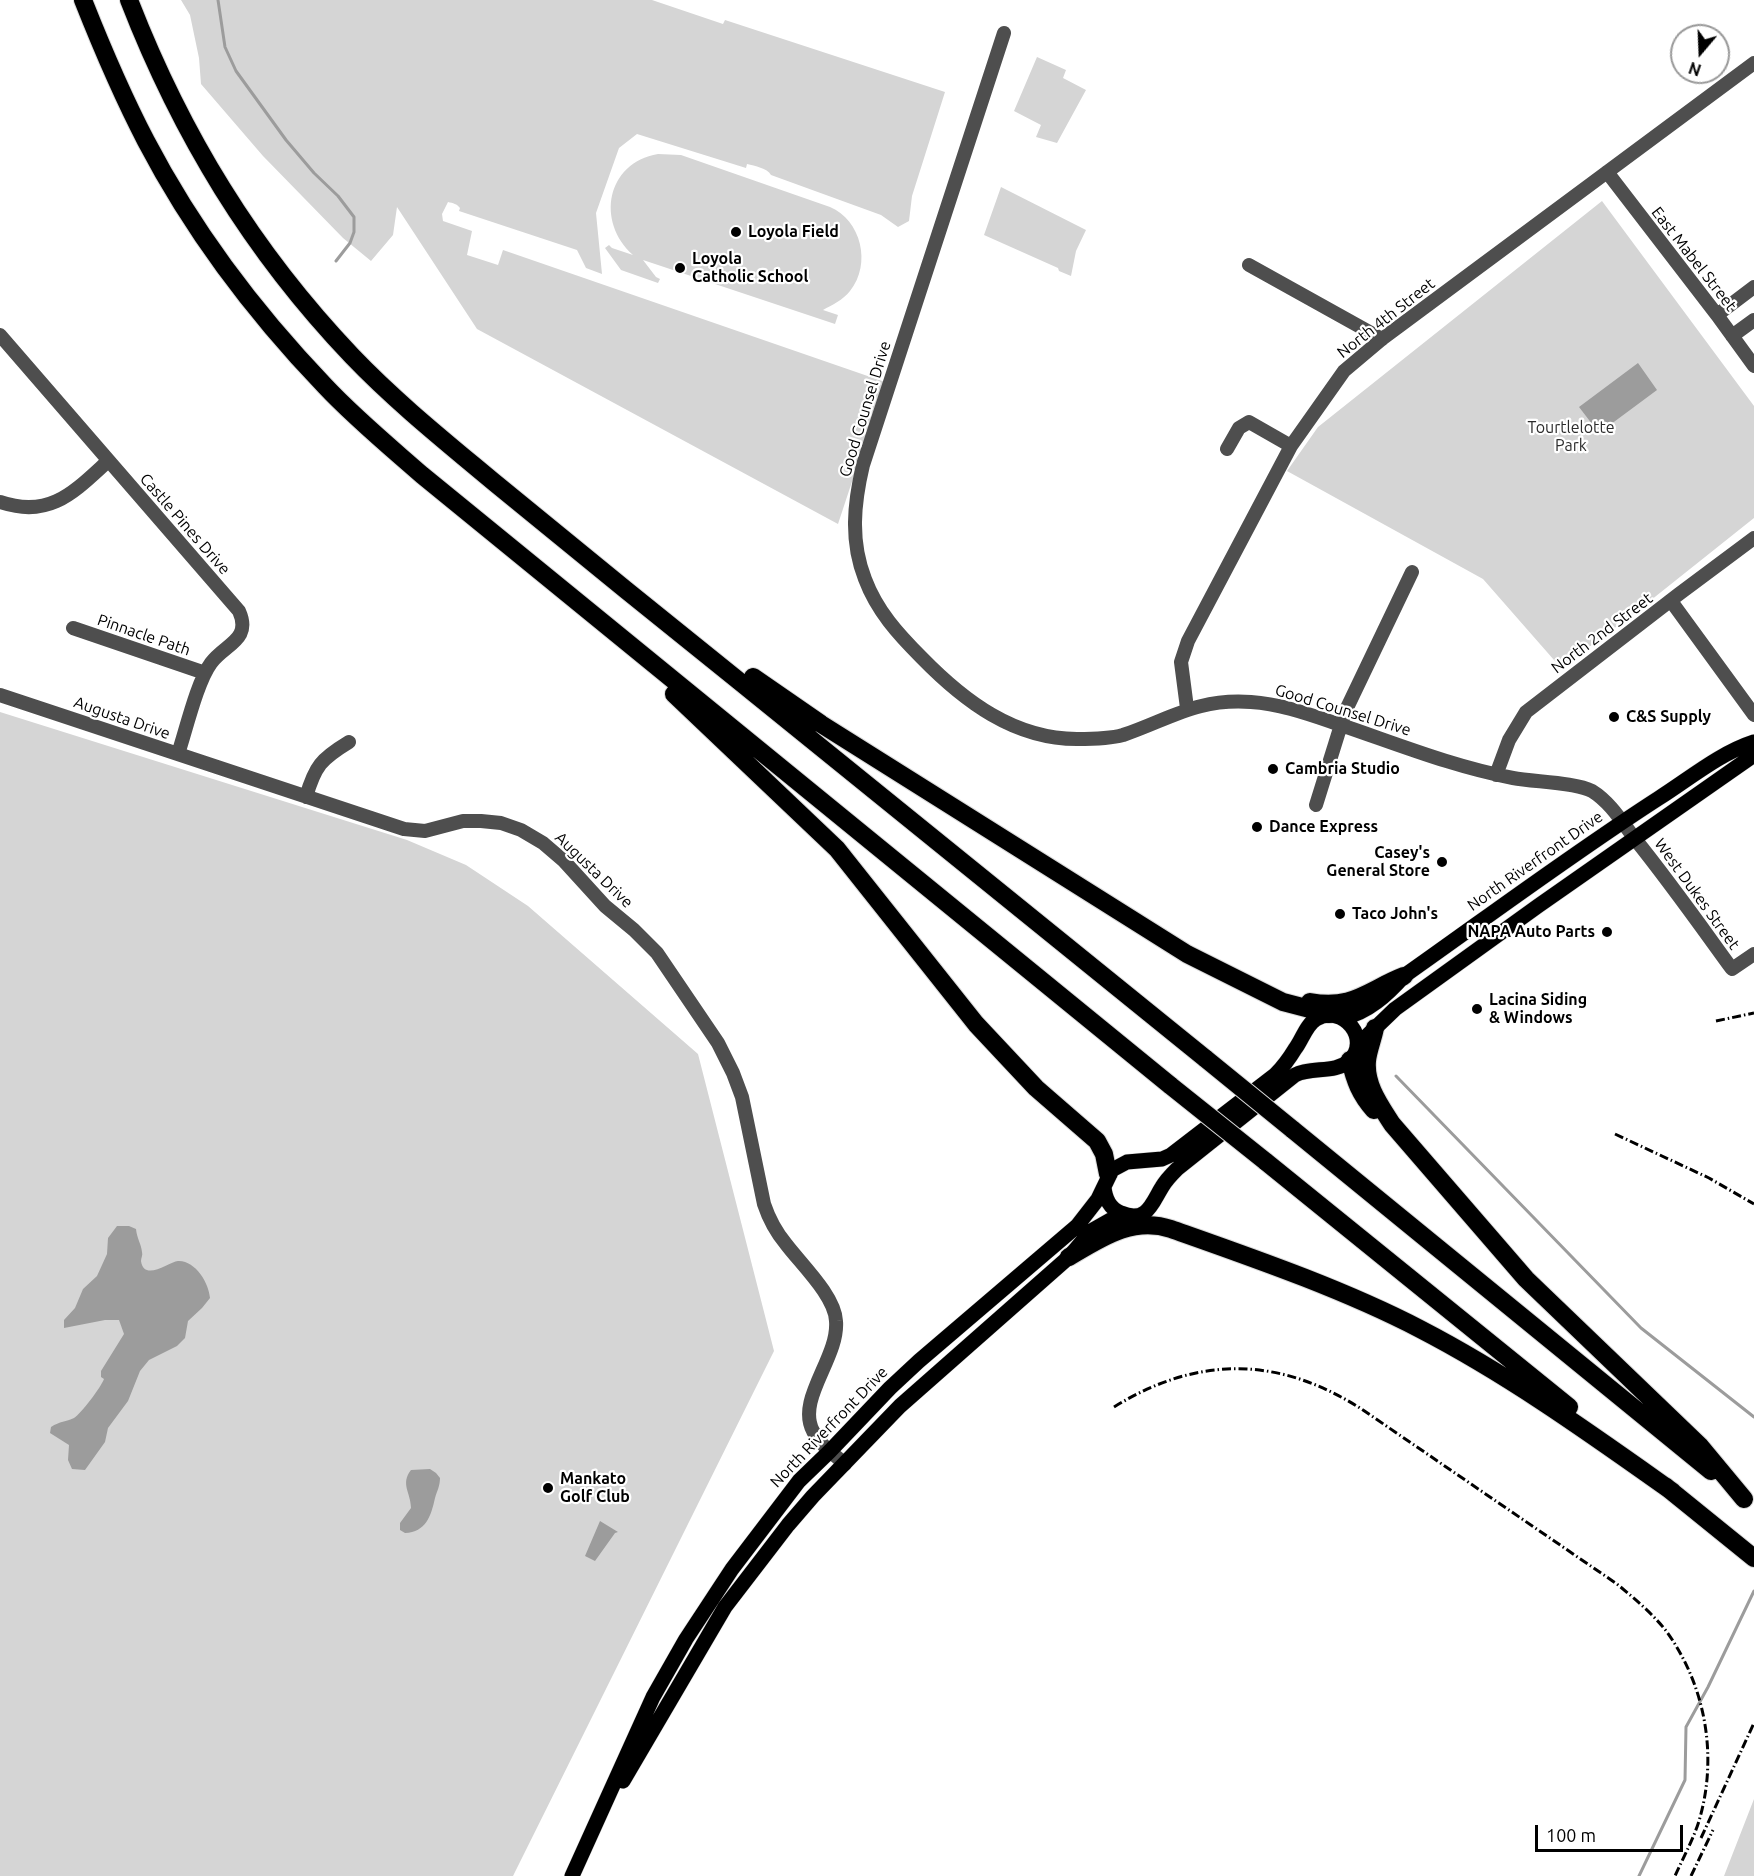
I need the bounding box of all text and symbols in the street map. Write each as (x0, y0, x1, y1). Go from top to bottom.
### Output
north arrow (1670, 24, 1730, 84)
text: N (1686, 59, 1703, 80)
street label: East Mabel Street (1647, 203, 1741, 315)
place label: Loyola Field (748, 222, 839, 242)
marker: Loyola Field (729, 225, 743, 239)
place label: Loyola Catholic School (692, 249, 808, 287)
marker: Loyola Catholic School (673, 261, 687, 275)
street label: North 4th Street (1333, 274, 1439, 362)
street label: Good Counsel Drive (835, 339, 895, 479)
park label: Tourtlelotte Park (1528, 418, 1614, 456)
street label: Castle Pines Drive (136, 469, 234, 579)
street label: North 2nd Street (1548, 589, 1656, 677)
street label: Pinnacle Path (95, 610, 193, 660)
street label: Good Counsel Drive (1273, 680, 1413, 740)
street label: Augusta Drive (71, 693, 173, 743)
place label: C&S Supply (1626, 707, 1711, 727)
marker: C&S Supply (1607, 710, 1621, 724)
place label: Cambria Studio (1285, 759, 1400, 779)
marker: Cambria Studio (1266, 762, 1280, 776)
street label: North Riverfront Drive (1464, 807, 1606, 915)
place label: Dance Express (1269, 817, 1378, 837)
marker: Dance Express (1250, 820, 1264, 834)
street label: Augusta Drive (551, 828, 637, 912)
street label: West Dukes Street (1650, 835, 1744, 953)
place label: Casey's General Store (1326, 843, 1430, 881)
marker: Casey's General Store (1435, 855, 1449, 869)
place label: Taco John's (1352, 904, 1438, 924)
marker: Taco John's (1333, 907, 1347, 921)
place label: NAPA Auto Parts (1467, 922, 1595, 942)
marker: NAPA Auto Parts (1600, 925, 1614, 939)
place label: Lacina Siding & Windows (1489, 990, 1587, 1028)
marker: Lacina Siding & Windows (1470, 1002, 1484, 1016)
street label: North Riverfront Drive (766, 1362, 892, 1492)
place label: Mankato Golf Club (560, 1469, 630, 1507)
marker: Mankato Golf Club (541, 1481, 555, 1495)
scale bar (1538, 1813, 1686, 1851)
text: 100 m (1546, 1825, 1596, 1845)

